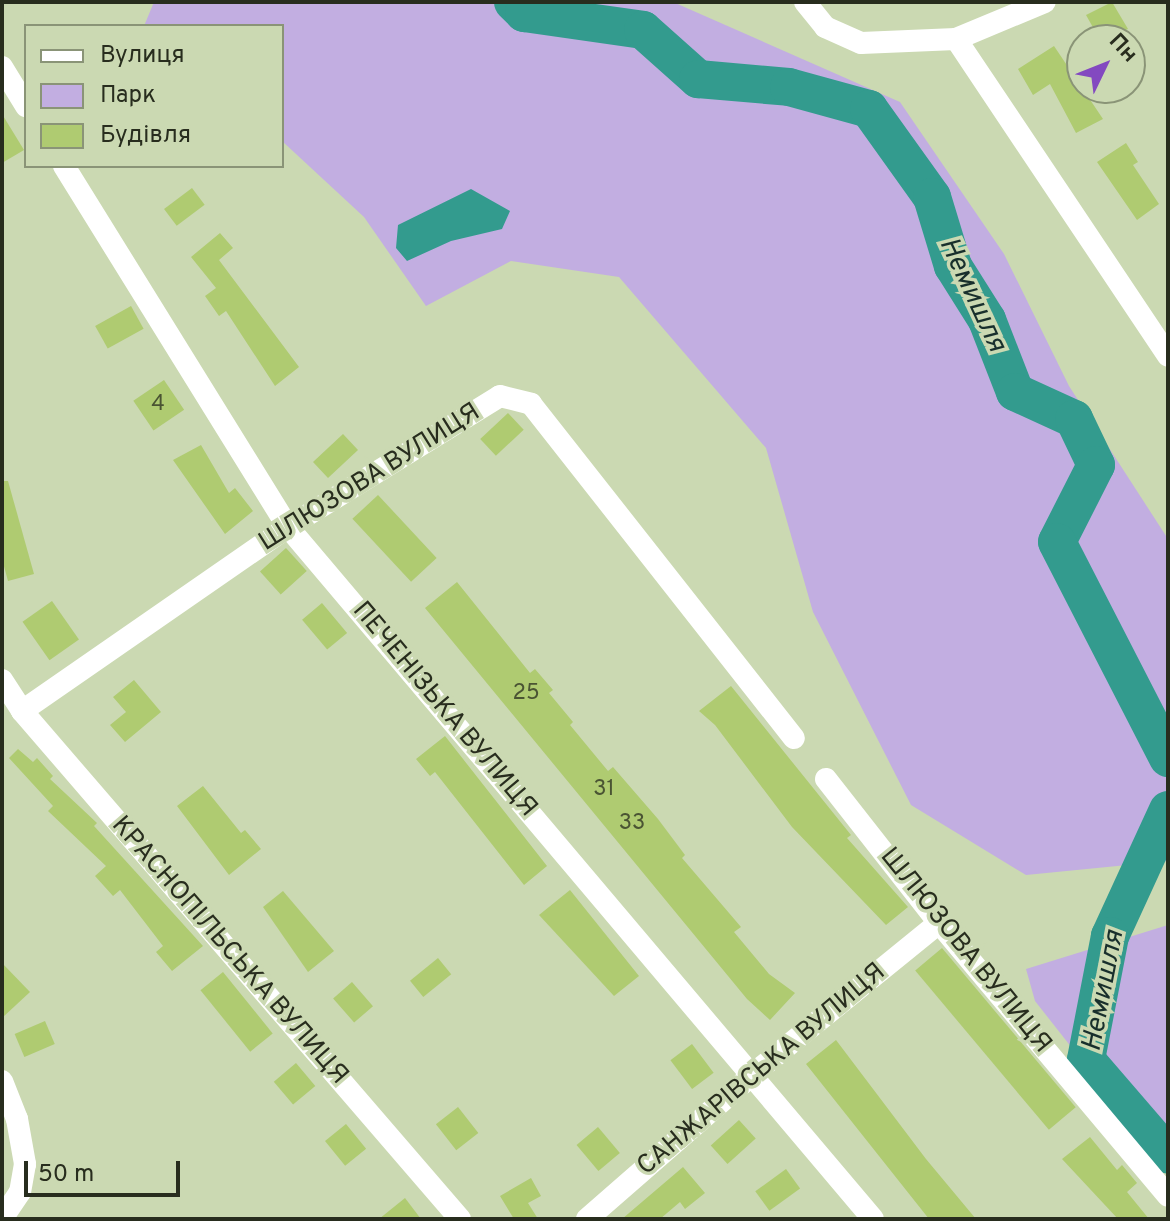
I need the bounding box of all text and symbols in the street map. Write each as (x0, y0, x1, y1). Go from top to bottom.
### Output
legend (24, 24, 284, 168)
north arrow (1066, 24, 1146, 104)
text: Пн (1102, 29, 1142, 69)
text: Вулиця (100, 41, 184, 71)
text: Парк (100, 81, 156, 111)
text: Будівля (100, 121, 191, 151)
water label: Немишля (931, 232, 1013, 358)
house number: 4 (151, 392, 165, 418)
street label: ШЛЮЗОВА ВУЛИЦЯ (253, 397, 487, 559)
street label: ПЕЧЕНІЗЬКА ВУЛИЦЯ (345, 596, 543, 824)
house number: 25 (512, 681, 540, 707)
house number: 31 (593, 777, 615, 803)
street label: КРАСНОПІЛЬСЬКА ВУЛИЦЯ (104, 810, 354, 1092)
house number: 33 (619, 811, 645, 837)
street label: ШЛЮЗОВА ВУЛИЦЯ (872, 842, 1058, 1060)
water label: Немишля (1076, 928, 1132, 1054)
street label: САНЖАРІВСЬКА ВУЛИЦЯ (631, 957, 893, 1183)
scale bar (28, 1145, 184, 1195)
text: 50 m (38, 1160, 94, 1190)

